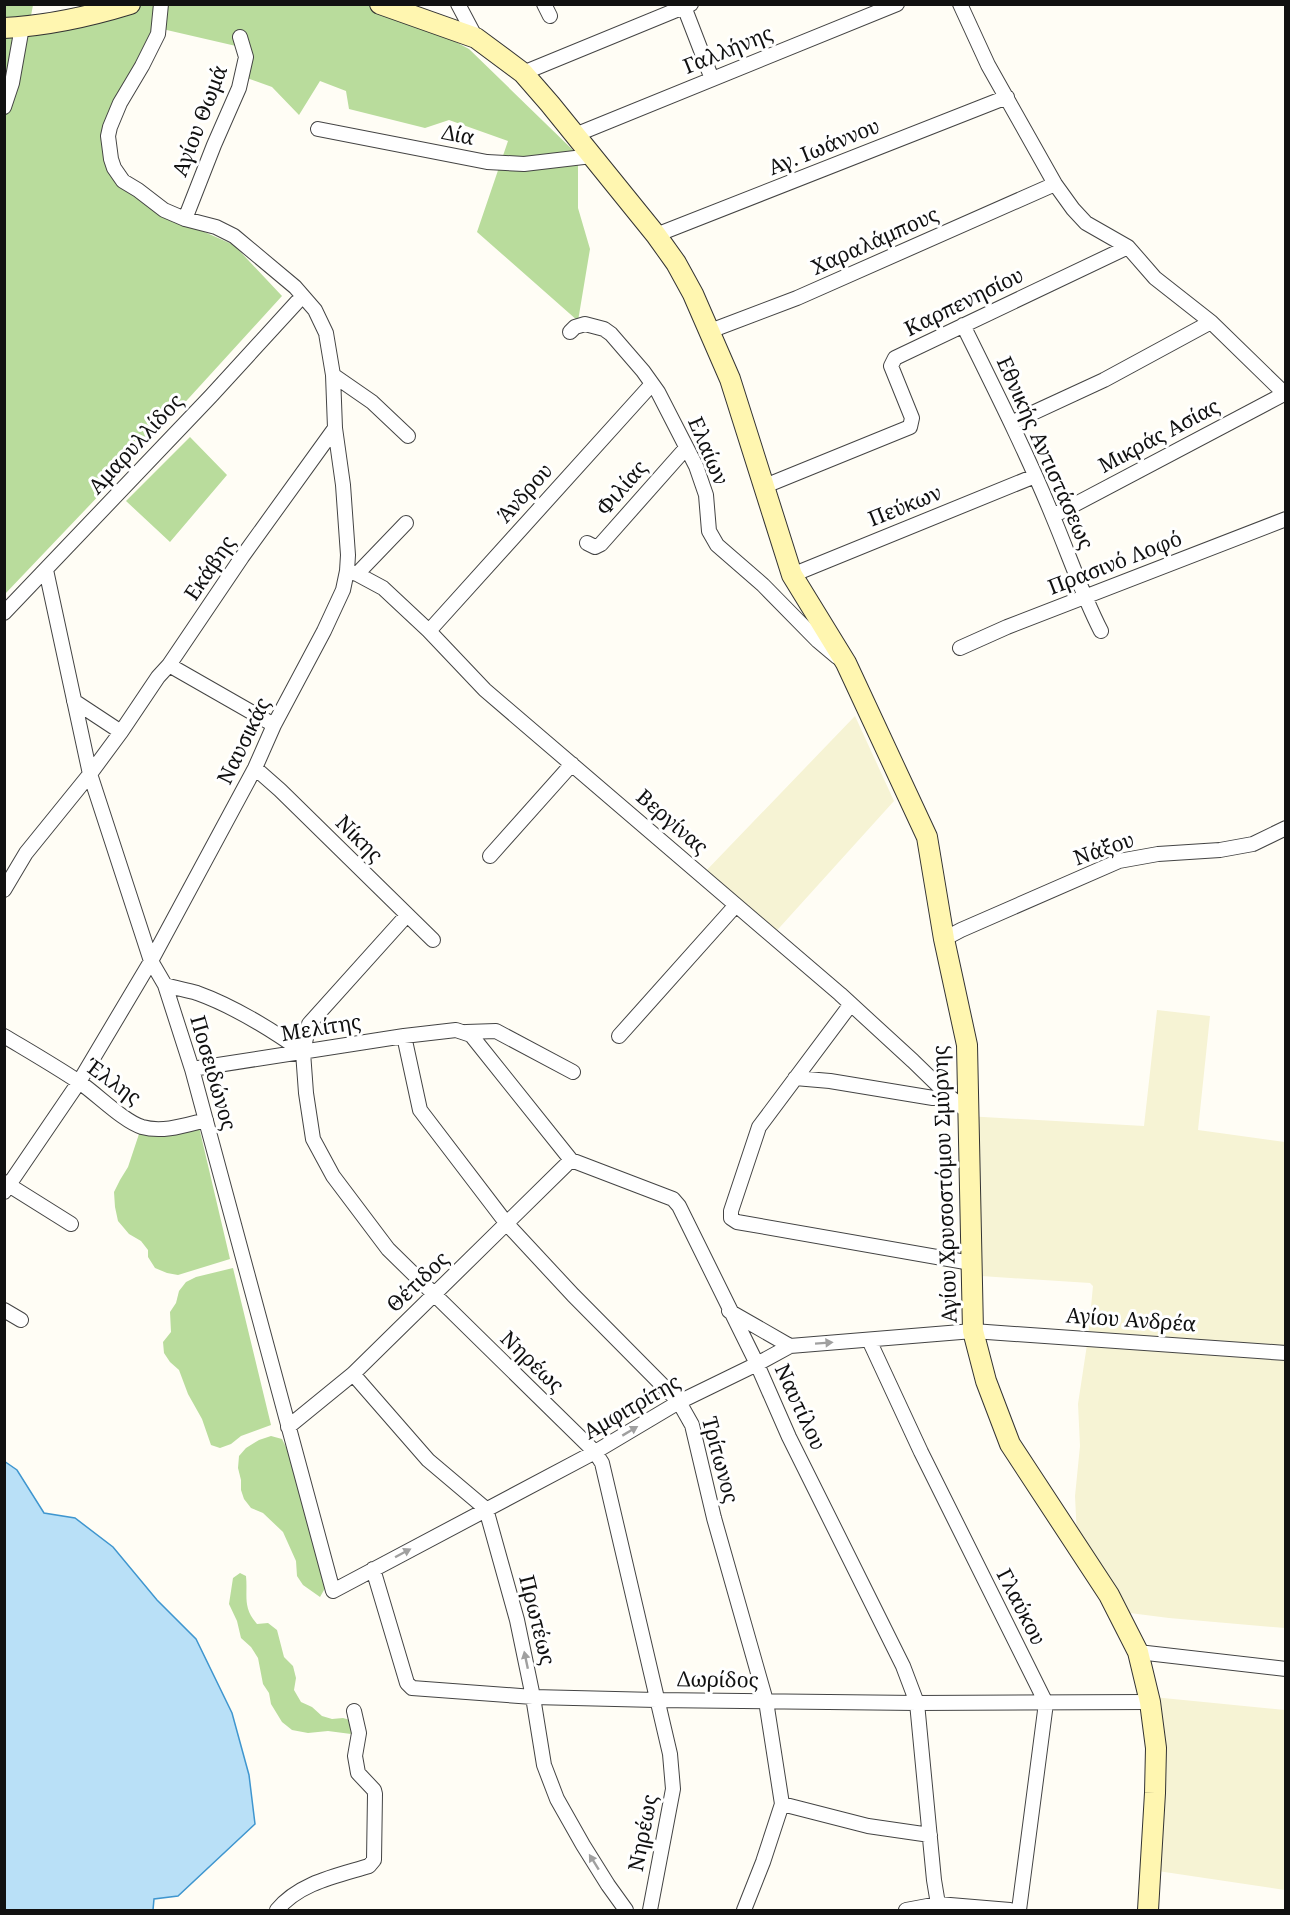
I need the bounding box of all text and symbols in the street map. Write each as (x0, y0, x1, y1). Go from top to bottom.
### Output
street label: Γαλλήνης (679, 18, 777, 80)
street label: Αγίου Θωμά (165, 61, 233, 180)
street label: Αγ. Ιωάννου (764, 111, 884, 181)
street label: Δία (440, 117, 477, 151)
street label: Χαραλάμπους (806, 200, 943, 281)
street label: Καρπενησίου (899, 260, 1028, 342)
street label: Εθνικής Αντιστάσεως (991, 352, 1101, 553)
street label: Αμαρυλλίδος (82, 387, 189, 499)
street label: Μικράς Ασίας (1093, 391, 1224, 479)
street label: Ελαίων (682, 412, 736, 489)
street label: Φιλίας (589, 454, 653, 521)
street label: Άνδρου (490, 457, 558, 528)
street label: Πεύκων (864, 478, 945, 532)
street label: Πρασινό Λοφό (1044, 524, 1186, 600)
street label: Εκάβης (177, 530, 241, 605)
street label: Ναυσικάς (210, 692, 276, 789)
street label: Βεργίνας (631, 782, 714, 860)
street label: Νίκης (330, 809, 389, 868)
street label: Νάξου (1070, 825, 1138, 871)
street label: Μελίτης (279, 1007, 363, 1047)
street label: Ποσειδώνος (184, 1012, 244, 1133)
street label: Αγίου Χρυσοστόμου Σμύρνης (925, 1045, 963, 1323)
street label: Έλλης (79, 1051, 147, 1111)
street label: Θέτιδος (380, 1245, 455, 1318)
street label: Αγίου Ανδρέα (1065, 1300, 1198, 1338)
street label: Νηρέως (495, 1324, 570, 1398)
one-way arrow (815, 1339, 834, 1348)
street label: Ναυτίλου (769, 1359, 833, 1454)
street label: Αμφιτρίτης (578, 1367, 685, 1445)
street label: Τρίτωνος (696, 1413, 746, 1506)
one-way arrow (622, 1426, 638, 1437)
one-way arrow (394, 1548, 411, 1558)
street label: Γλαύκου (991, 1564, 1053, 1650)
street label: Πρωτέως (513, 1572, 563, 1668)
one-way arrow (520, 1651, 530, 1669)
street label: Δωρίδος (677, 1664, 759, 1694)
street label: Νηρέως (621, 1792, 663, 1874)
one-way arrow (588, 1854, 599, 1870)

